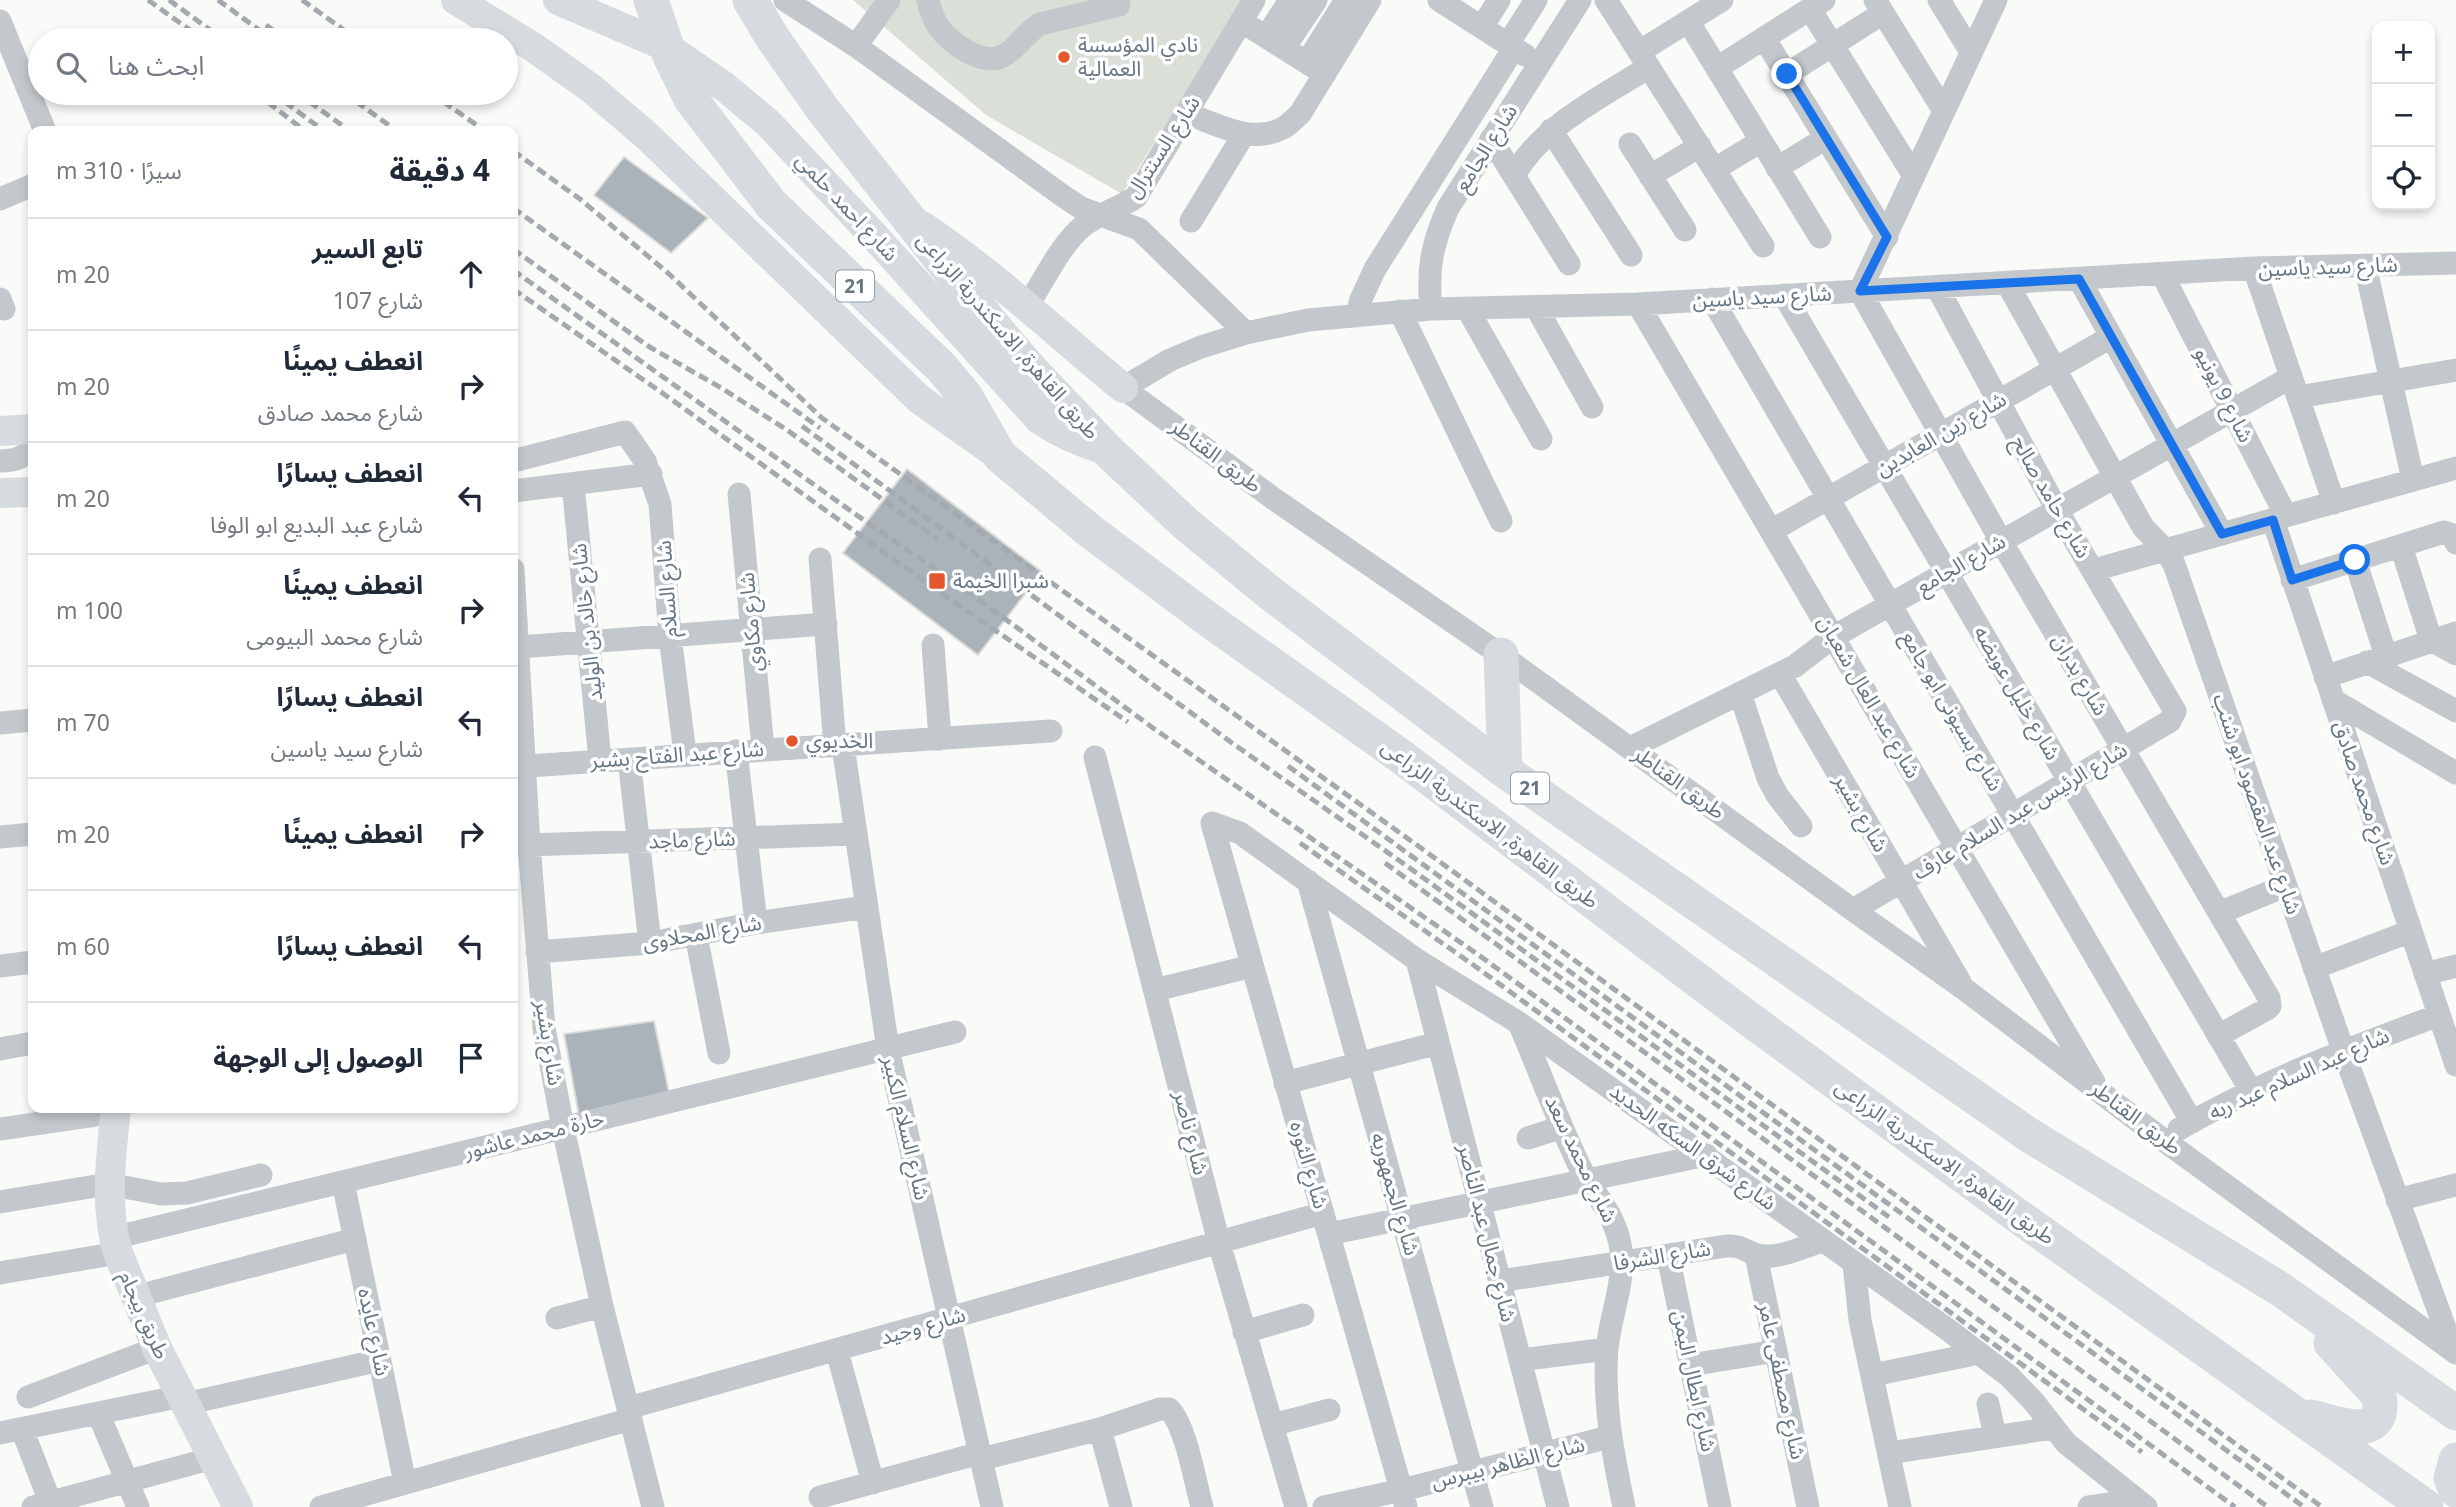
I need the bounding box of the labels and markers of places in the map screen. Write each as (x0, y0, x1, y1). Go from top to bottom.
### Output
place label: نادي المؤسسة العمالية (1078, 30, 1198, 82)
marker: نادي المؤسسة العمالية (1056, 49, 1072, 65)
place label: شبرا الخيمة (953, 566, 1049, 594)
marker: شبرا الخيمة (927, 571, 947, 591)
place label: الخديوي (806, 726, 873, 757)
marker: الخديوي (784, 733, 800, 749)

